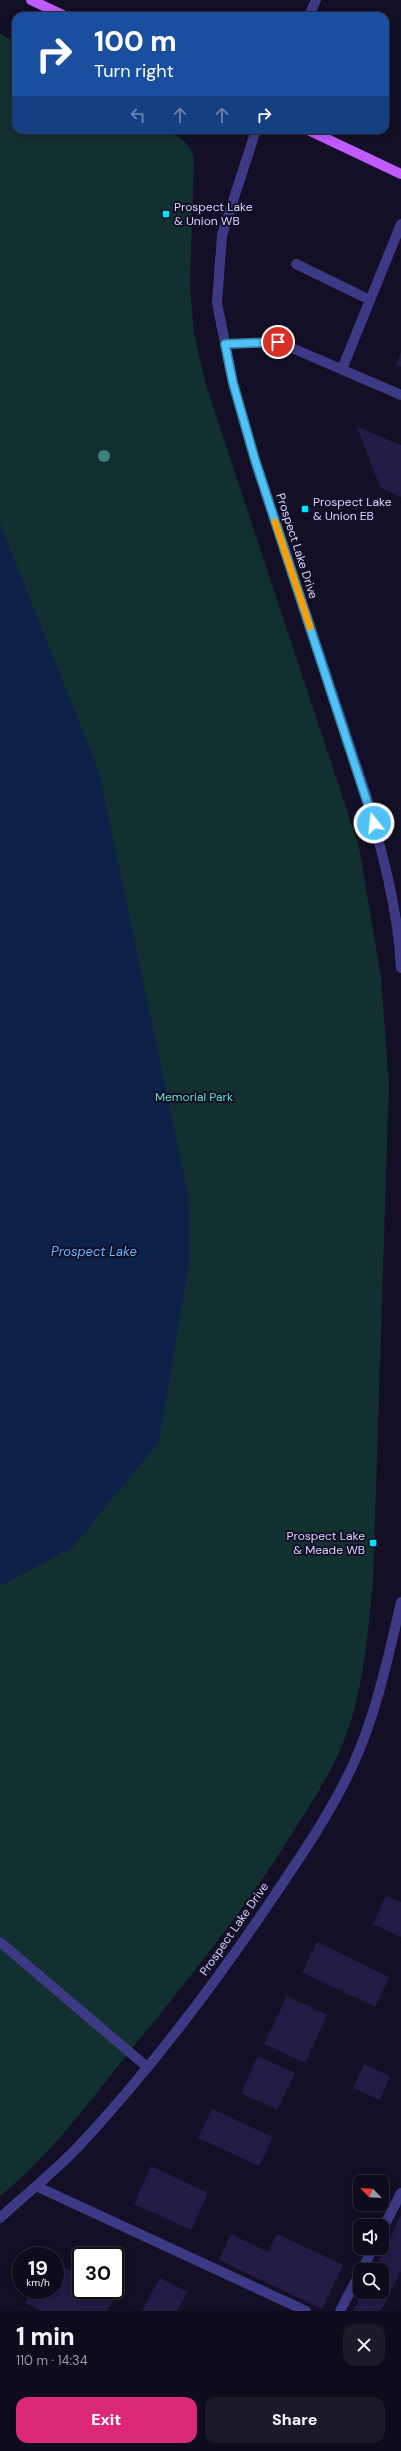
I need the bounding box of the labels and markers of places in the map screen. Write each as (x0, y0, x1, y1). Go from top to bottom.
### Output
place label: Prospect Lake & Union WB (174, 199, 253, 229)
marker: Prospect Lake & Union WB (161, 209, 171, 219)
pin (261, 325, 295, 359)
place label: Prospect Lake & Union EB (313, 494, 392, 524)
marker: Prospect Lake & Union EB (300, 504, 310, 514)
place label: Prospect Lake & Meade WB (286, 1528, 365, 1558)
marker: Prospect Lake & Meade WB (368, 1538, 378, 1548)

